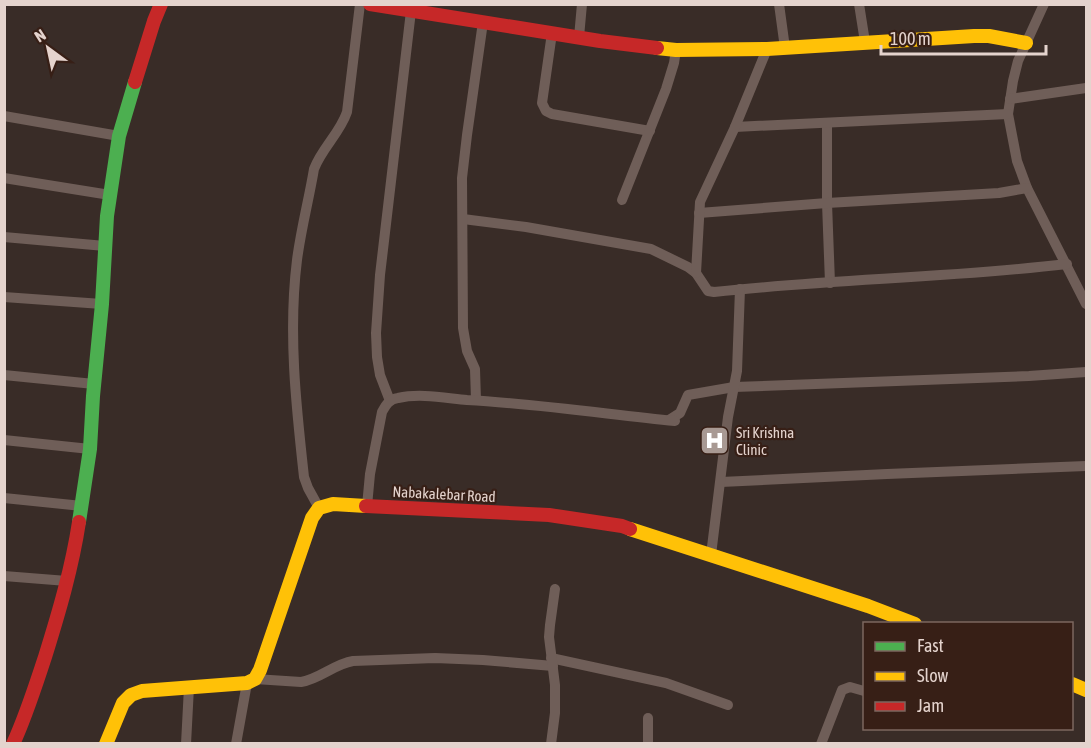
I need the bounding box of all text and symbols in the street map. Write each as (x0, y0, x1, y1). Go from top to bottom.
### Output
north arrow (18, 18, 78, 78)
scale bar (881, 18, 1046, 56)
text: N (31, 25, 49, 46)
text: 100 m (890, 28, 931, 49)
place label: Sri Krishna Clinic (736, 424, 794, 458)
hospital icon: Sri Krishna Clinic (699, 425, 731, 457)
street label: Nabakalebar Road (392, 483, 496, 505)
legend (863, 622, 1073, 730)
text: Fast (917, 635, 944, 656)
text: Slow (917, 665, 948, 686)
text: Jam (917, 695, 944, 716)

